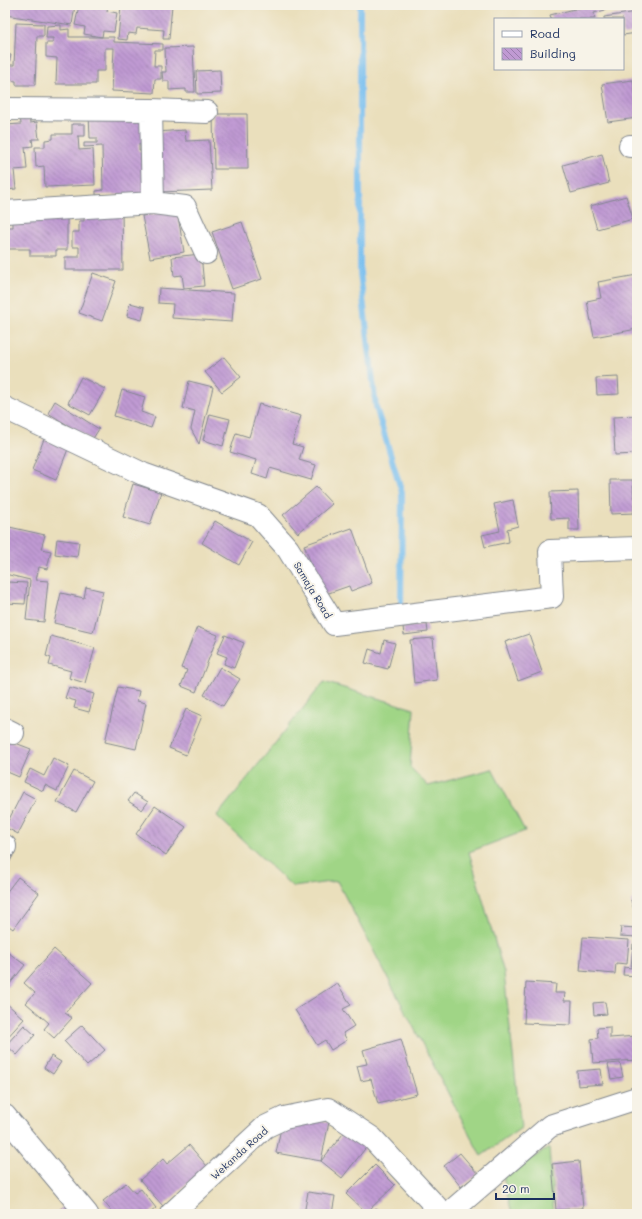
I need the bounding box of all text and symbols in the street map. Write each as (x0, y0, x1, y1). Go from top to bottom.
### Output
legend (494, 18, 624, 70)
text: Road (530, 25, 560, 41)
text: Building (530, 45, 576, 61)
street label: Samaja Road (291, 559, 335, 621)
street label: Wekanda Road (207, 1123, 271, 1183)
scale bar (496, 1175, 554, 1201)
text: 20 m (502, 1180, 530, 1196)

